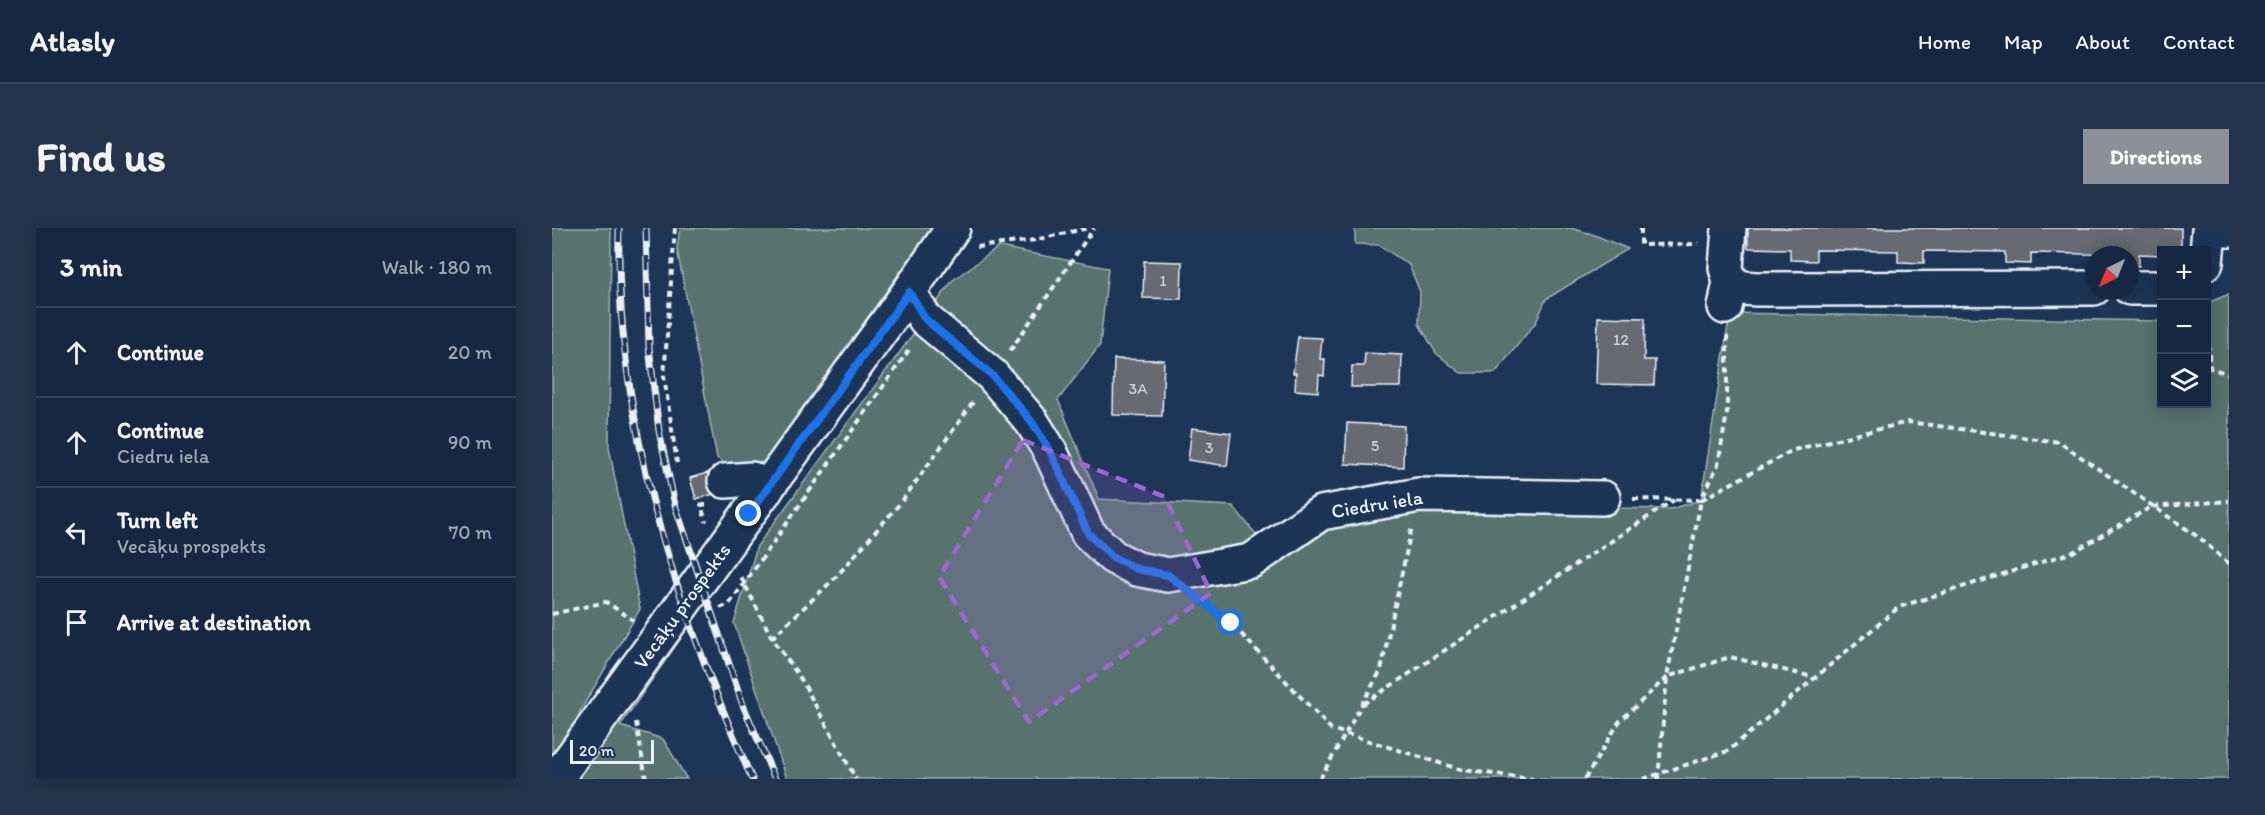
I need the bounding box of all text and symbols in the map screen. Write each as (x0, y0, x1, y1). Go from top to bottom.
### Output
text: Atlasly (30, 24, 115, 58)
text: Home (1918, 29, 1971, 54)
text: Map (2004, 29, 2043, 54)
text: About (2076, 29, 2130, 54)
text: Contact (2163, 29, 2235, 54)
button: Directions (2083, 129, 2229, 184)
text: Find us (36, 131, 166, 182)
north arrow (2085, 246, 2139, 300)
map controls (2157, 246, 2211, 408)
button: + (2157, 246, 2211, 300)
text: 3 min (60, 251, 122, 283)
text: Walk · 180 m (382, 255, 492, 279)
house number: 1 (1159, 271, 1167, 290)
button: − (2157, 300, 2211, 354)
house number: 12 (1613, 330, 1630, 349)
icon: ahead (60, 336, 93, 369)
text: Continue (117, 339, 204, 366)
text: 20 m (448, 340, 492, 364)
button: layers (2157, 354, 2211, 408)
house number: 3A (1129, 379, 1147, 398)
text: Continue (117, 417, 204, 444)
icon: ahead (60, 426, 93, 459)
text: 90 m (448, 430, 492, 454)
house number: 5 (1371, 436, 1379, 455)
house number: 3 (1205, 438, 1214, 457)
text: Ciedru iela (117, 444, 209, 468)
street label: Ciedru iela (1330, 485, 1425, 523)
route end (735, 500, 761, 526)
text: Turn left (117, 507, 198, 534)
icon: left (60, 516, 93, 549)
text: 70 m (448, 520, 492, 544)
text: Vecāķu prospekts (117, 534, 266, 558)
street label: Vecāķu prospekts (628, 539, 736, 673)
icon: arrive (60, 606, 93, 639)
text: Arrive at destination (117, 609, 311, 636)
route start (1217, 609, 1243, 635)
scale bar (570, 737, 654, 764)
text: 20 m (579, 741, 614, 760)

